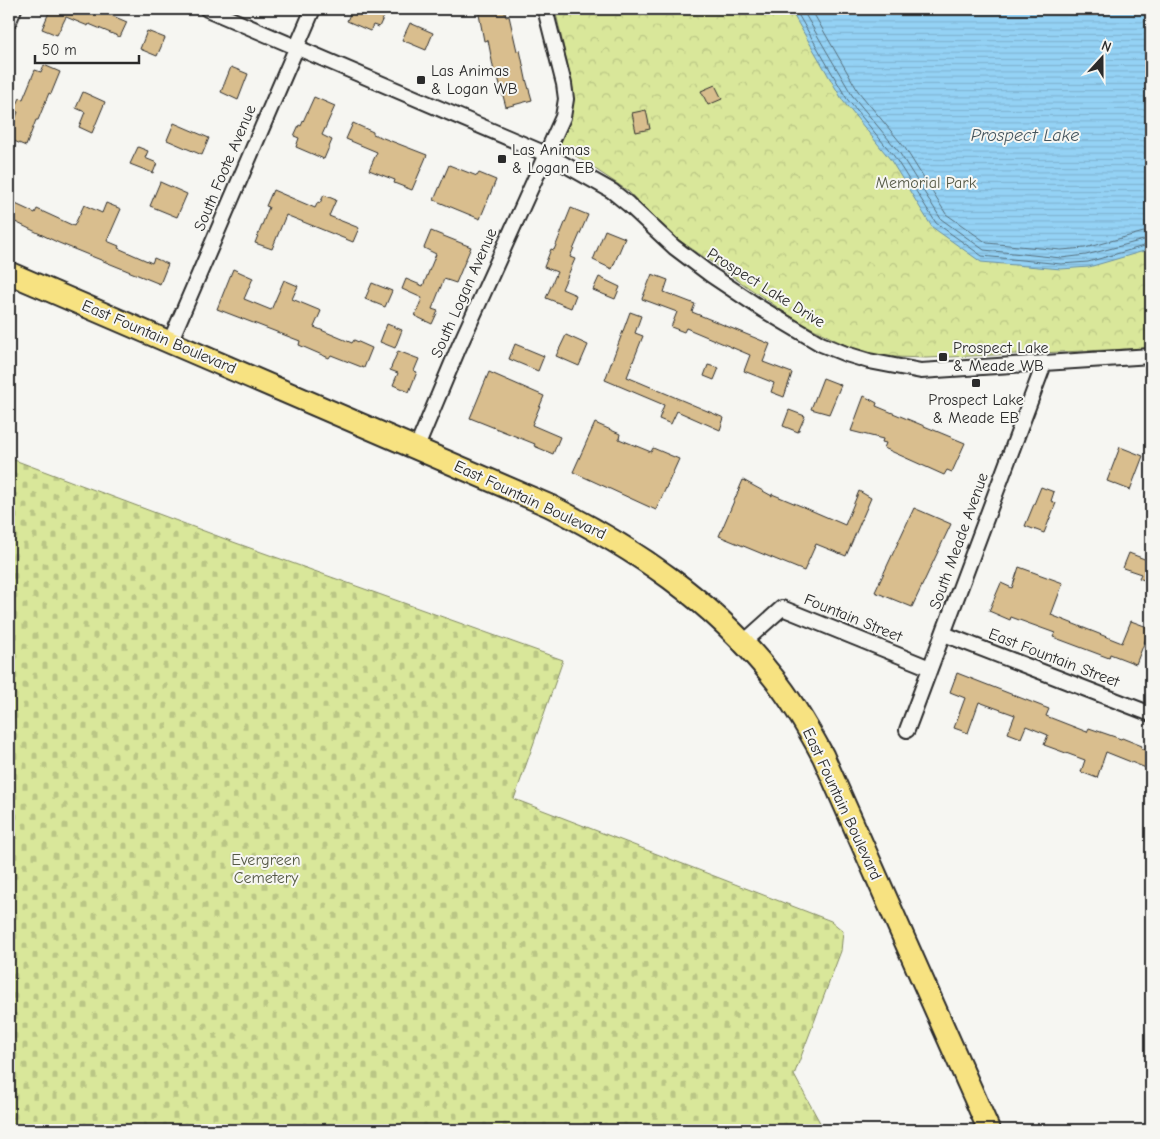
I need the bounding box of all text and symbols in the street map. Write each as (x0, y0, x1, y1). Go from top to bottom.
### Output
scale bar (35, 32, 139, 64)
north arrow (1078, 32, 1128, 82)
text: N (1099, 37, 1114, 56)
text: 50 m (42, 41, 77, 59)
place label: Las Animas & Logan WB (431, 62, 518, 98)
marker: Las Animas & Logan WB (415, 74, 427, 86)
street label: South Foote Avenue (190, 102, 260, 234)
water label: Prospect Lake (971, 125, 1079, 146)
place label: Las Animas & Logan EB (512, 141, 594, 177)
marker: Las Animas & Logan EB (496, 153, 508, 165)
park label: Memorial Park (876, 174, 977, 192)
street label: South Logan Avenue (427, 225, 501, 361)
street label: Prospect Lake Drive (704, 244, 828, 332)
street label: East Fountain Boulevard (79, 296, 239, 378)
place label: Prospect Lake & Meade WB (953, 339, 1049, 375)
marker: Prospect Lake & Meade WB (937, 351, 949, 363)
marker: Prospect Lake & Meade EB (970, 377, 982, 389)
place label: Prospect Lake & Meade EB (928, 391, 1024, 427)
street label: East Fountain Boulevard (451, 457, 609, 543)
street label: South Meade Avenue (926, 470, 992, 612)
street label: Fountain Street (801, 590, 905, 646)
street label: East Fountain Street (986, 625, 1122, 691)
street label: East Fountain Boulevard (799, 725, 885, 883)
park label: Evergreen Cemetery (231, 851, 301, 887)

